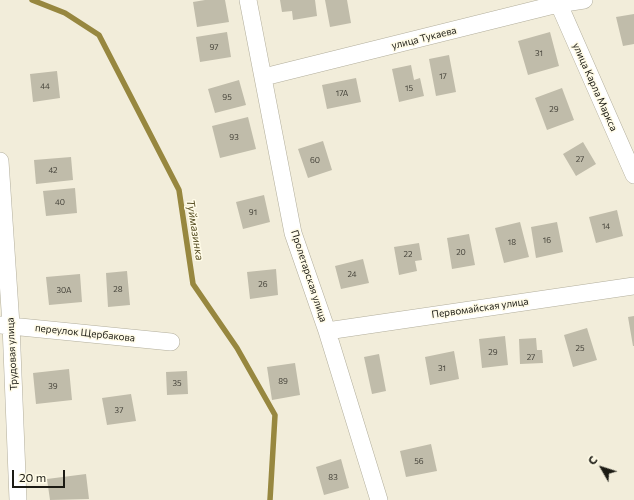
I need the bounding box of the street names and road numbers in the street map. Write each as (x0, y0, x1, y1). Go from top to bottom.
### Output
street label: улица Тукаева (390, 24, 458, 52)
street label: улица Карла Маркса (570, 41, 620, 133)
street label: Пролетарская улица (288, 228, 330, 324)
street label: Первомайская улица (431, 295, 529, 321)
street label: Трудовая улица (4, 317, 20, 391)
street label: переулок Щербакова (34, 322, 136, 344)

